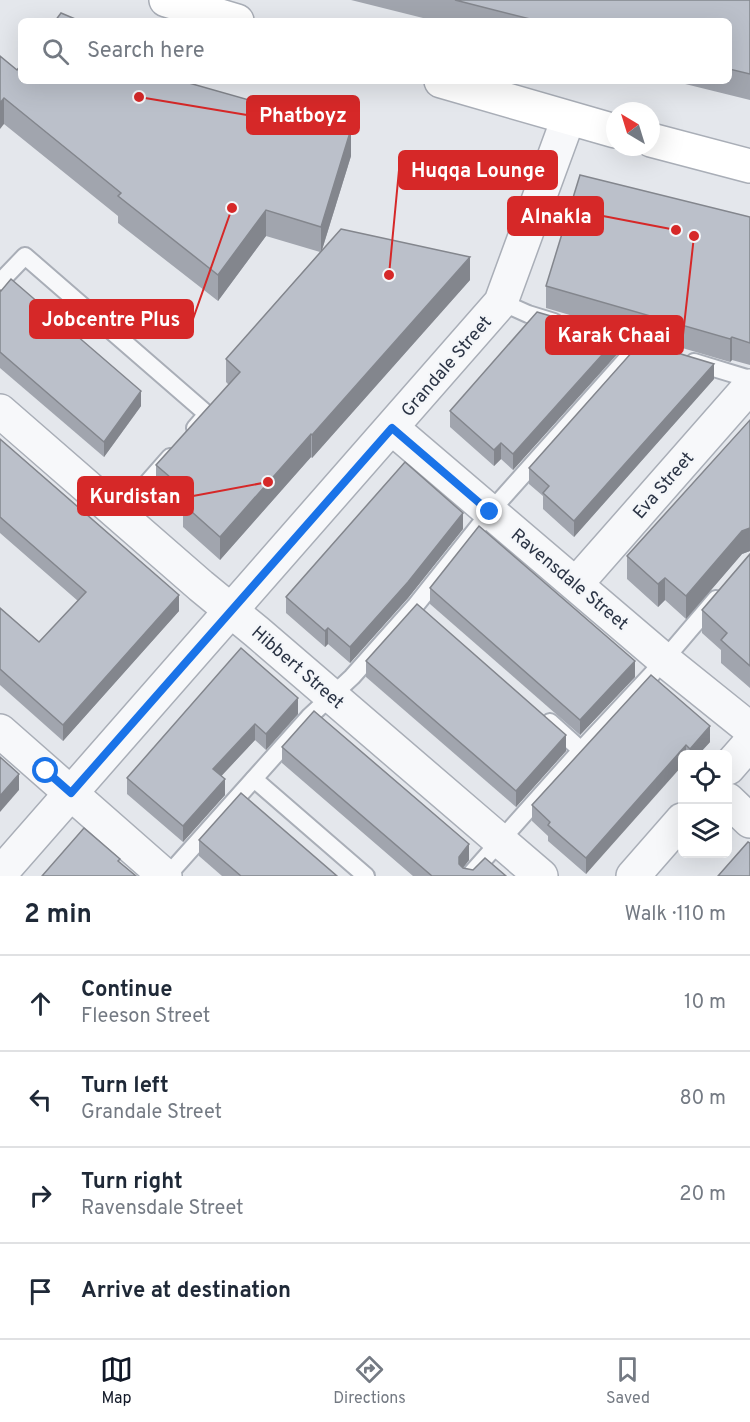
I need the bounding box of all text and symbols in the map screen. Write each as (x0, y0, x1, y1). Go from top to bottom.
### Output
search box (18, 18, 732, 84)
icon: search (39, 35, 72, 68)
text: Search here (87, 38, 205, 65)
callout: Phatboyz (247, 96, 359, 134)
north arrow (606, 102, 660, 156)
text: Phatboyz (259, 104, 347, 130)
callout: Huqqa Lounge (399, 151, 557, 189)
text: Huqqa Lounge (411, 159, 545, 185)
callout: Alnakla (508, 197, 603, 235)
text: Alnakla (520, 205, 592, 231)
callout: Jobcentre Plus (30, 300, 193, 338)
text: Jobcentre Plus (42, 308, 180, 334)
street label: Grandale Street (397, 312, 497, 422)
callout: Karak Chaai (546, 316, 683, 354)
text: Karak Chaai (558, 324, 670, 350)
street label: Eva Street (629, 448, 700, 524)
callout: Kurdistan (78, 477, 193, 515)
text: Kurdistan (90, 485, 180, 511)
route end (476, 498, 502, 524)
street label: Ravensdale Street (506, 524, 632, 636)
street label: Hibbert Street (246, 622, 348, 715)
map controls (678, 750, 732, 858)
button: locate (678, 750, 732, 804)
route start (32, 757, 58, 783)
button: layers (678, 804, 732, 858)
text: 2 min (24, 899, 92, 932)
text: Walk · 110 m (625, 902, 726, 928)
text: Continue (81, 977, 172, 1004)
icon: ahead (24, 987, 57, 1020)
text: 10 m (684, 990, 726, 1016)
text: Fleeson Street (81, 1004, 210, 1030)
text: Turn left (81, 1073, 169, 1100)
icon: left (24, 1083, 57, 1116)
text: 80 m (680, 1086, 726, 1112)
text: Grandale Street (81, 1100, 222, 1126)
text: Turn right (81, 1169, 183, 1196)
icon: right (24, 1179, 57, 1212)
text: 20 m (679, 1182, 726, 1208)
text: Ravensdale Street (81, 1196, 244, 1222)
icon: arrive (24, 1275, 57, 1308)
text: Arrive at destination (81, 1278, 291, 1305)
tab: Map (100, 1353, 133, 1409)
tab: Directions (333, 1353, 406, 1409)
tab: Saved (606, 1353, 650, 1409)

